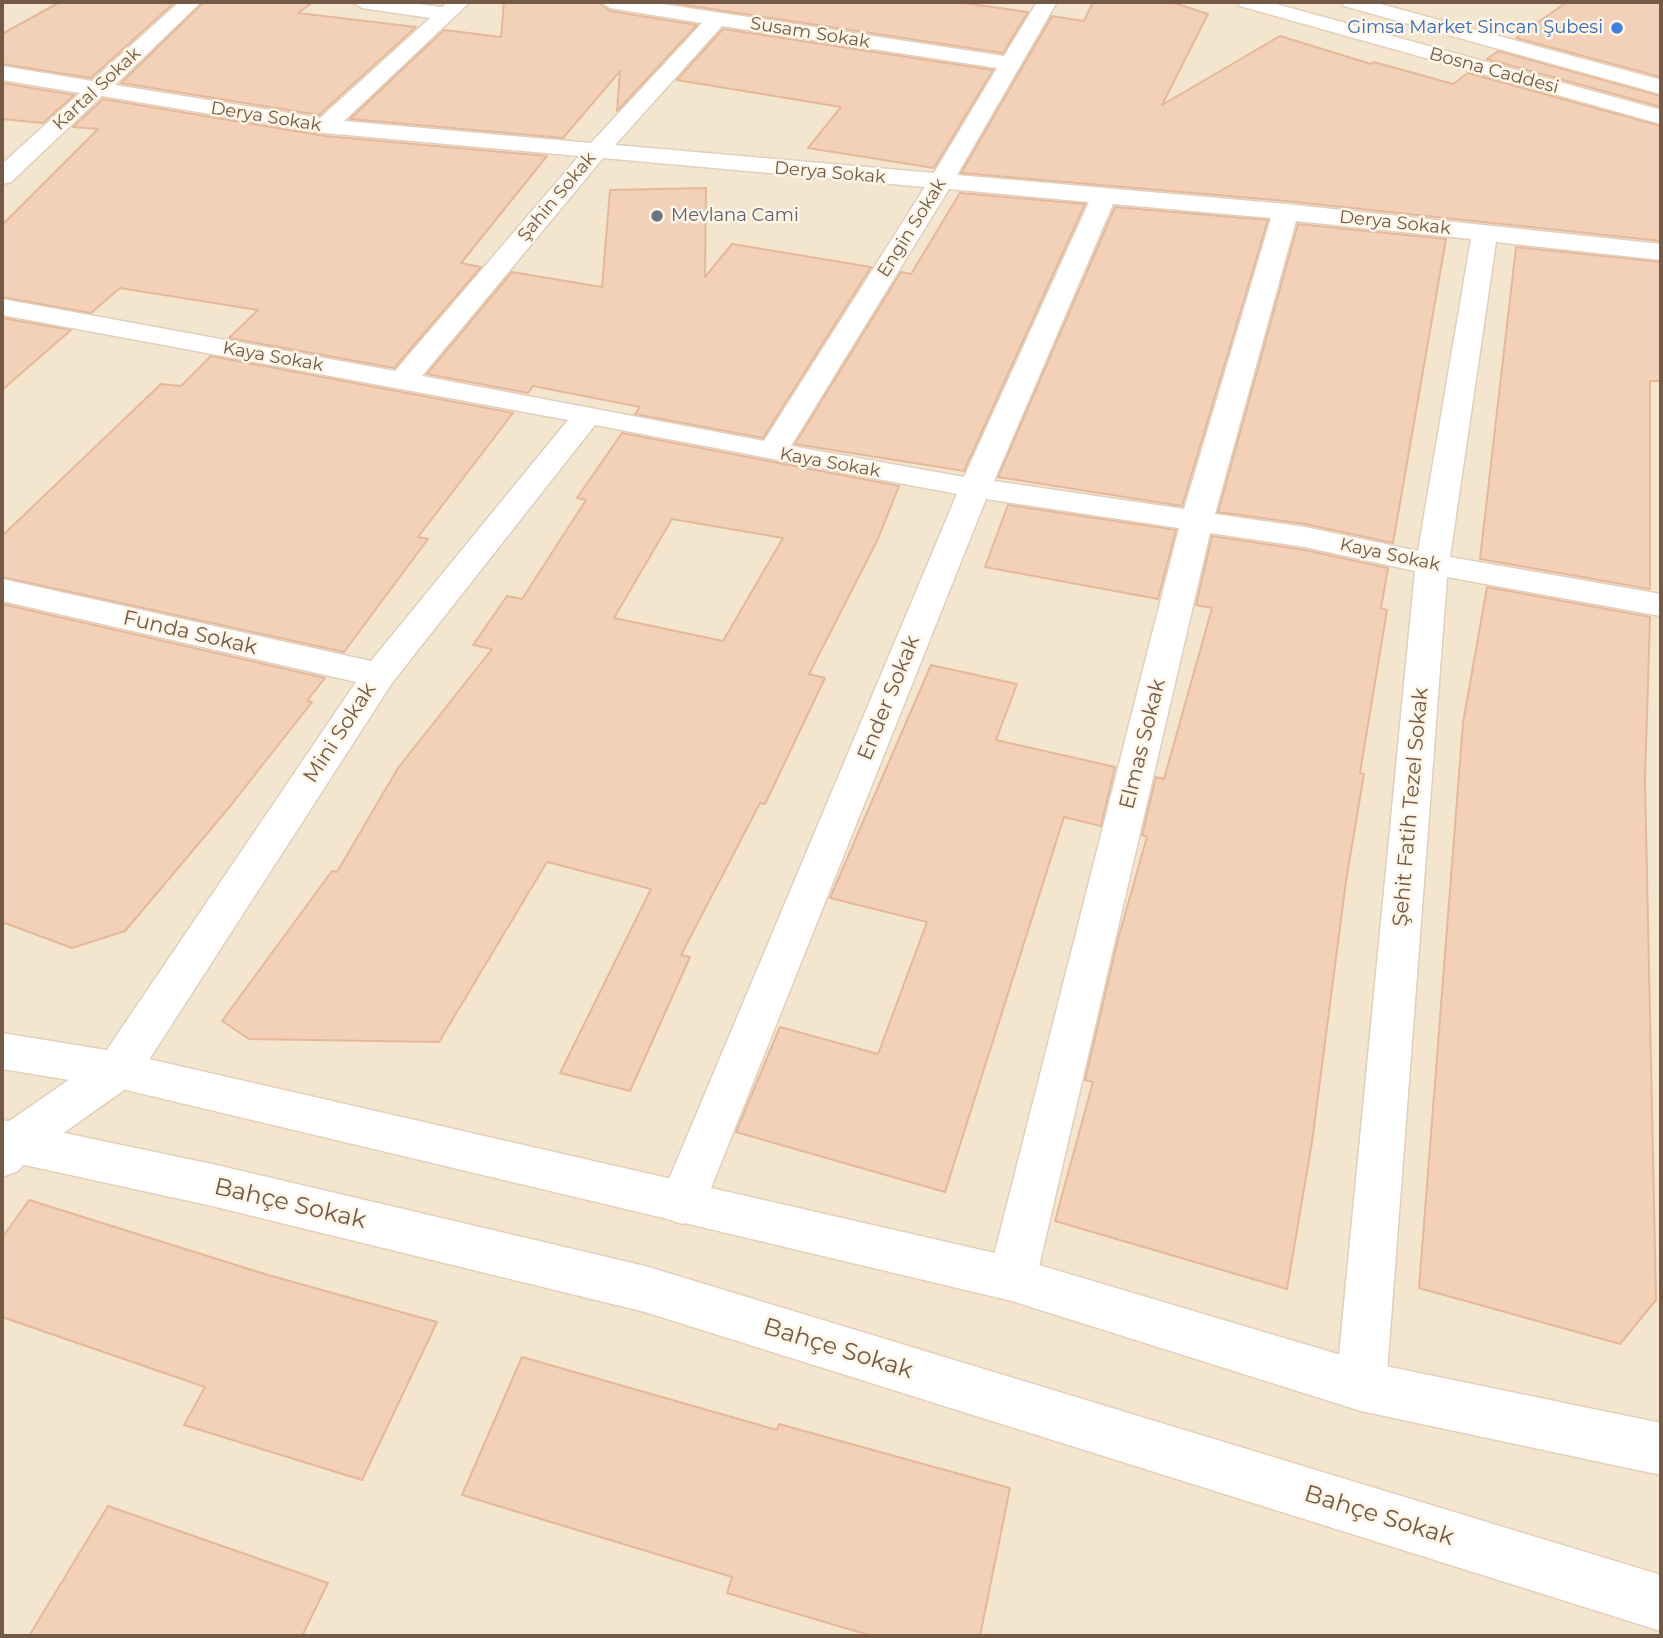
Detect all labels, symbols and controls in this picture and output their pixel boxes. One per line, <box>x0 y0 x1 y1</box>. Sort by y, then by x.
street label: Susam Sokak <box>749 13 871 53</box>
place label: Gimsa Market Sincan Şubesi <box>1347 17 1603 39</box>
marker: Gimsa Market Sincan Şubesi <box>1609 20 1625 36</box>
street label: Kartal Sokak <box>49 43 145 135</box>
street label: Bosna Caddesi <box>1427 43 1561 99</box>
street label: Derya Sokak <box>209 98 323 136</box>
street label: Şahin Sokak <box>513 148 601 246</box>
street label: Derya Sokak <box>773 157 887 189</box>
street label: Engin Sokak <box>873 175 951 281</box>
place label: Mevlana Cami <box>671 205 799 227</box>
street label: Derya Sokak <box>1338 206 1452 240</box>
marker: Mevlana Cami <box>649 208 665 224</box>
street label: Kaya Sokak <box>221 338 325 376</box>
street label: Kaya Sokak <box>778 444 882 482</box>
street label: Kaya Sokak <box>1338 534 1442 576</box>
street label: Funda Sokak <box>121 605 259 661</box>
street label: Ender Sokak <box>853 632 925 764</box>
street label: Elmas Sokak <box>1115 676 1171 812</box>
street label: Mini Sokak <box>298 678 382 788</box>
street label: Şehit Fatih Tezel Sokak <box>1388 687 1434 927</box>
street label: Bahçe Sokak <box>211 1173 369 1235</box>
street label: Bahçe Sokak <box>760 1313 916 1385</box>
street label: Bahçe Sokak <box>1301 1480 1457 1552</box>

